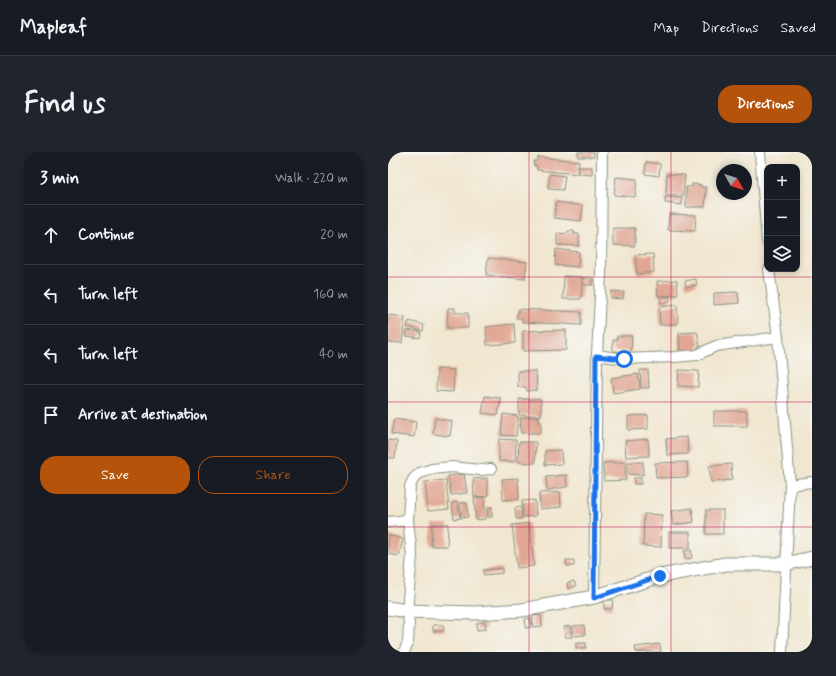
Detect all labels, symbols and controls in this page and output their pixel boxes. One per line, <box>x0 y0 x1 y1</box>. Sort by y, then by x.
text: Mapleaf <box>20 15 87 40</box>
text: Map <box>653 19 679 37</box>
text: Directions <box>701 19 759 37</box>
text: Saved <box>781 19 816 37</box>
button: Directions <box>718 85 812 123</box>
text: Find us <box>24 86 105 123</box>
north arrow <box>716 164 752 200</box>
map controls <box>764 164 800 272</box>
button: + <box>764 164 800 200</box>
text: 3 min <box>40 167 79 189</box>
text: Walk · 220 m <box>275 170 348 187</box>
button: − <box>764 200 800 236</box>
icon: ahead <box>40 224 62 246</box>
text: Continue <box>78 225 134 245</box>
text: 20 m <box>320 226 348 243</box>
button: layers <box>764 236 800 272</box>
icon: left <box>40 284 62 306</box>
text: Turn left <box>78 285 138 305</box>
text: 160 m <box>313 286 348 303</box>
icon: left <box>40 344 62 366</box>
text: Turn left <box>78 345 138 365</box>
text: 40 m <box>319 346 348 363</box>
route start <box>615 350 633 368</box>
icon: arrive <box>40 404 62 426</box>
text: Arrive at destination <box>78 405 207 425</box>
button: Save <box>40 456 190 494</box>
button: Share <box>198 456 348 494</box>
route end <box>651 567 669 585</box>

